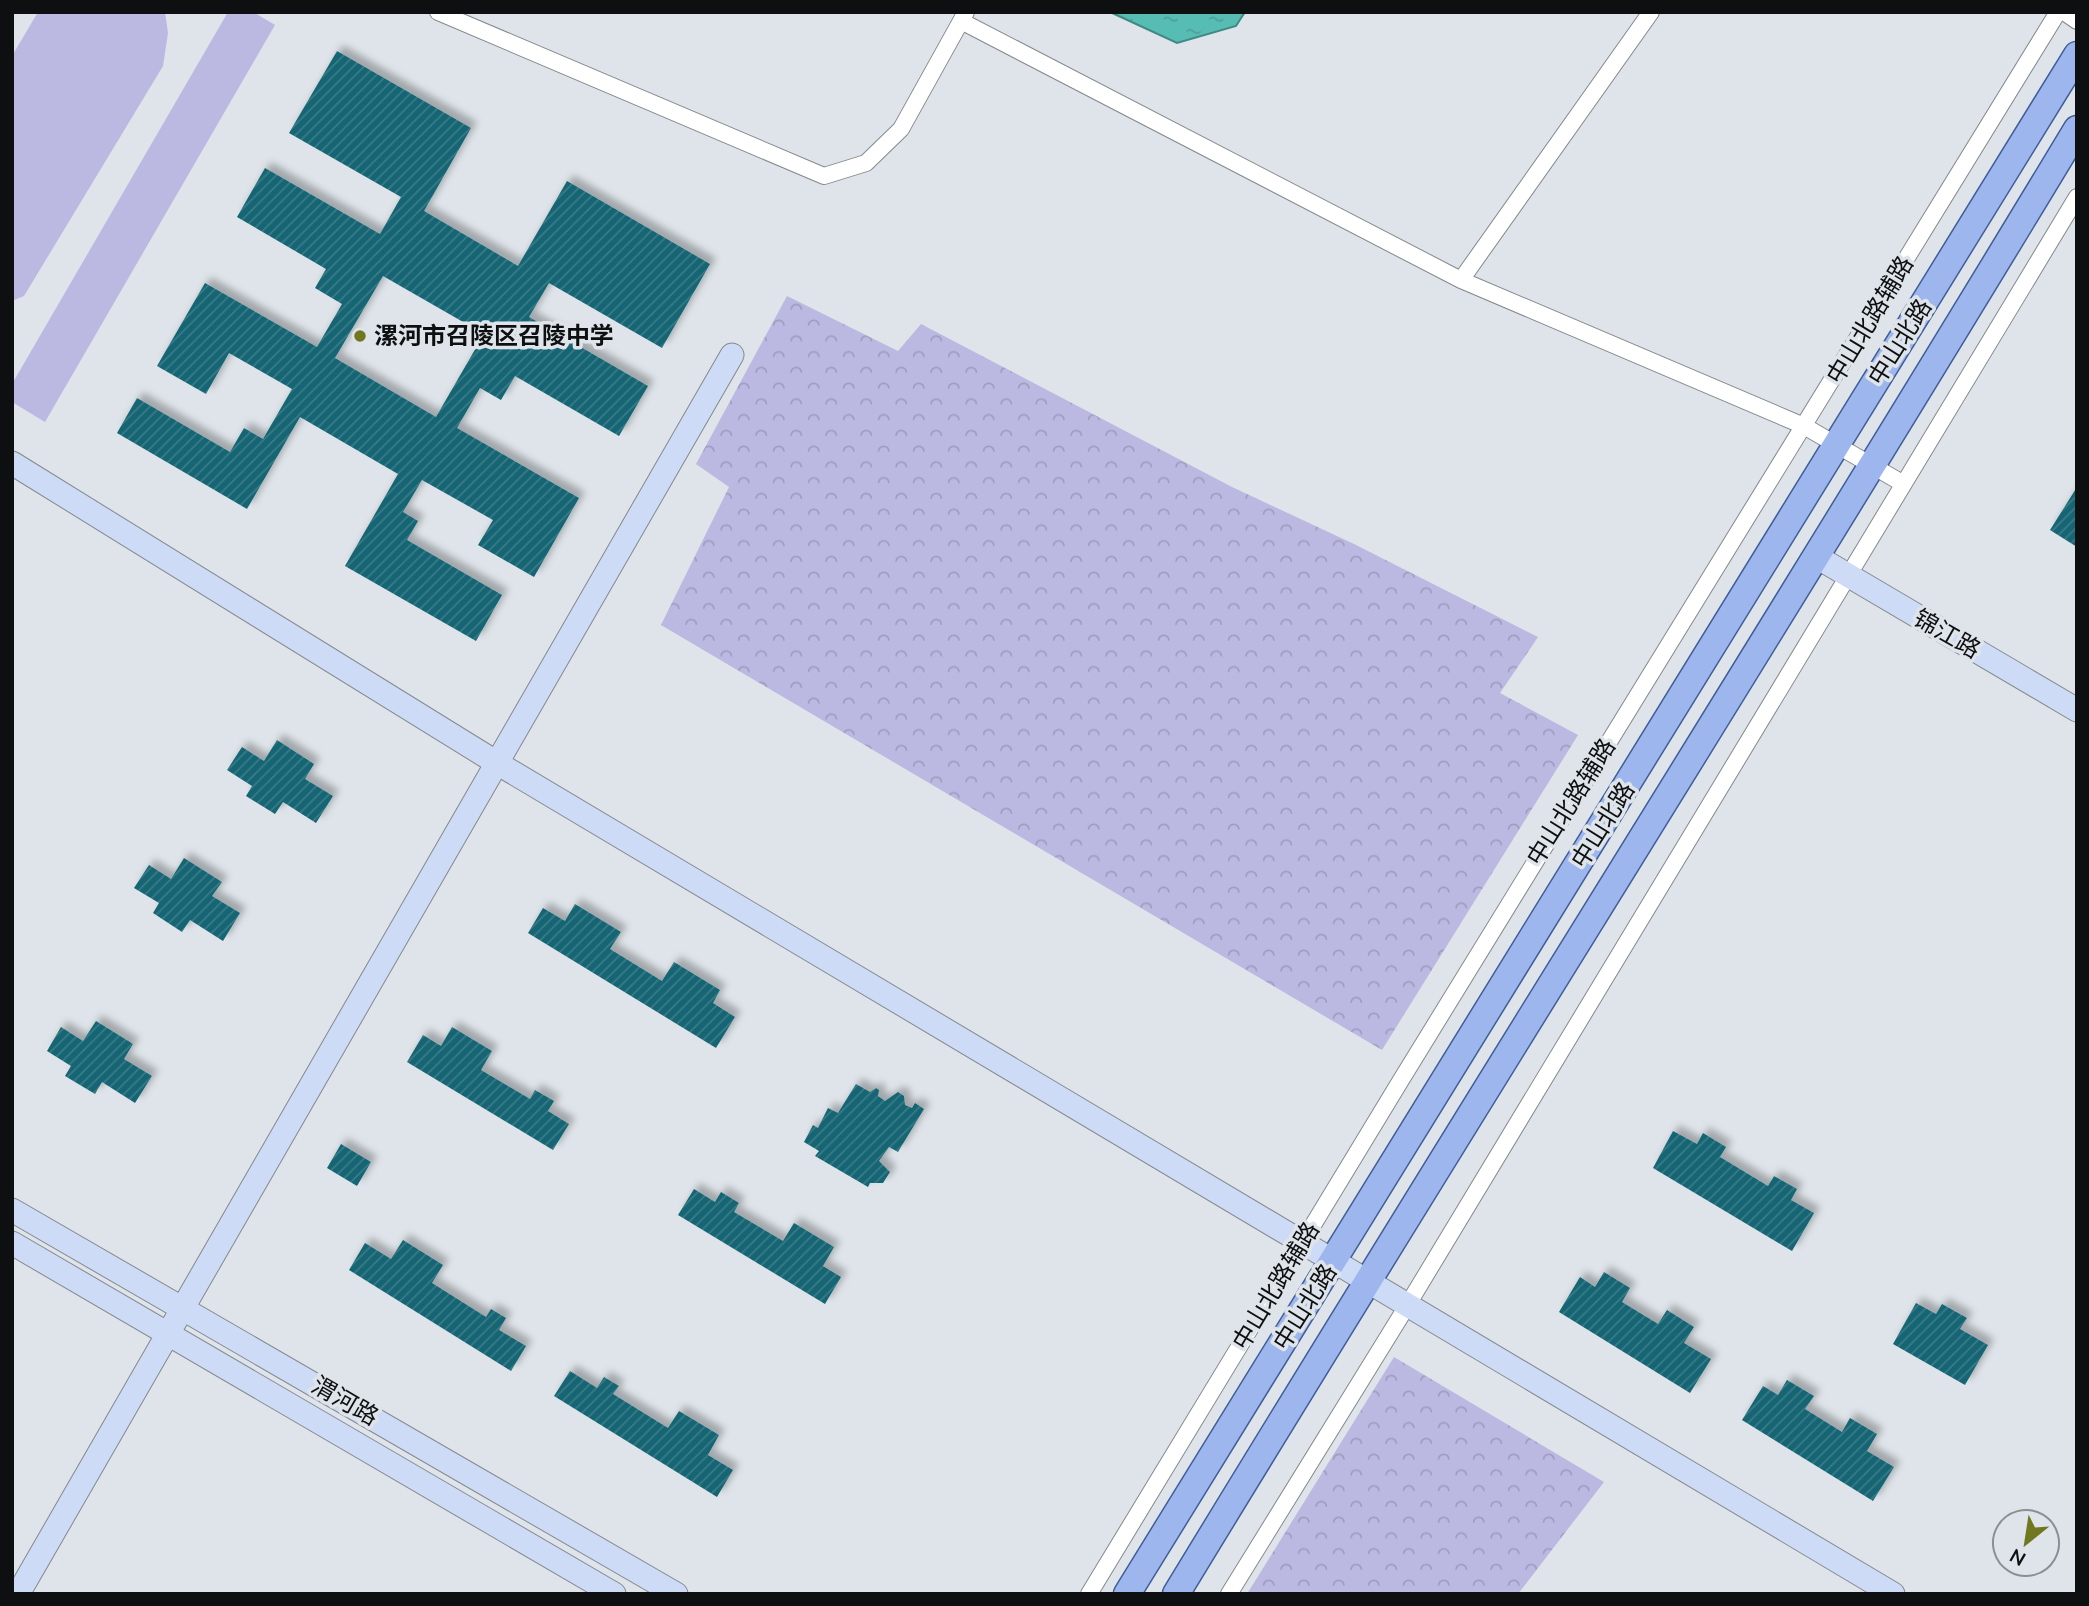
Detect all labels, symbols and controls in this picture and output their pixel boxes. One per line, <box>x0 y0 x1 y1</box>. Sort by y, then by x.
street label: 中山北路辅路 <box>1821 251 1919 389</box>
street label: 中山北路 <box>1862 294 1938 390</box>
place label: 漯河市召陵区召陵中学 <box>374 320 614 350</box>
marker: 漯河市召陵区召陵中学 <box>352 328 368 344</box>
street label: 锦江路 <box>1909 602 1986 664</box>
street label: 中山北路辅路 <box>1521 733 1621 871</box>
street label: 中山北路 <box>1565 777 1641 873</box>
street label: 中山北路辅路 <box>1227 1217 1325 1355</box>
street label: 中山北路 <box>1267 1259 1343 1355</box>
street label: 渭河路 <box>307 1369 384 1431</box>
north arrow <box>1991 1508 2061 1578</box>
text: N <box>2005 1544 2030 1572</box>

